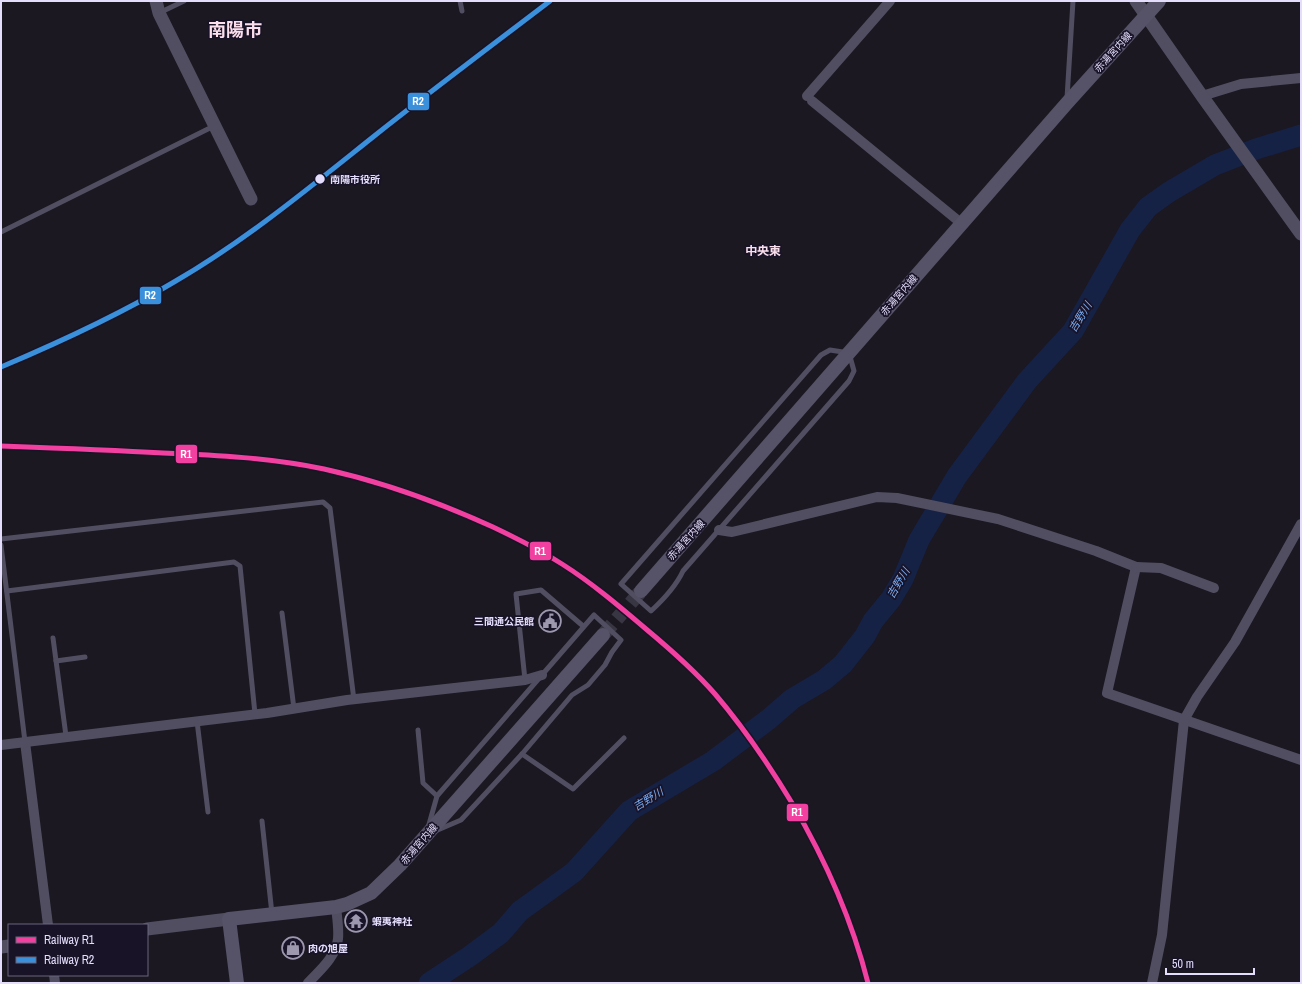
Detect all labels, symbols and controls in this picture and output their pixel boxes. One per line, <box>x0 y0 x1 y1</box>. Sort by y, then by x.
district label: 南陽市 <box>208 17 262 42</box>
street label: 赤湯宮内線 <box>1091 29 1135 75</box>
line badge: R2 <box>407 92 430 111</box>
text: R2 <box>412 94 424 108</box>
marker: 南陽市役所 <box>313 172 327 186</box>
place label: 南陽市役所 <box>330 173 380 186</box>
district label: 中央東 <box>745 243 781 259</box>
street label: 赤湯宮内線 <box>878 272 920 318</box>
line badge: R2 <box>139 286 162 305</box>
text: R2 <box>144 288 156 302</box>
water label: 吉野川 <box>1065 298 1095 335</box>
line badge: R1 <box>175 444 198 464</box>
text: R1 <box>180 447 192 461</box>
street label: 赤湯宮内線 <box>664 517 708 563</box>
line badge: R1 <box>529 541 552 561</box>
text: R1 <box>534 544 546 558</box>
water label: 吉野川 <box>884 564 913 601</box>
public building icon: 三間通公民館 <box>537 608 563 634</box>
place label: 三間通公民館 <box>474 615 534 628</box>
water label: 吉野川 <box>630 784 667 813</box>
line badge: R1 <box>786 803 809 822</box>
text: R1 <box>791 805 803 819</box>
street label: 赤湯宮内線 <box>398 821 440 867</box>
temple icon: 蝦夷神社 <box>343 908 369 934</box>
place label: 蝦夷神社 <box>372 915 413 928</box>
legend <box>8 924 148 976</box>
text: Railway R1 <box>44 932 95 948</box>
shop icon: 肉の旭屋 <box>280 935 306 961</box>
place label: 肉の旭屋 <box>308 942 348 955</box>
scale bar <box>1166 950 1254 976</box>
text: Railway R2 <box>44 952 94 968</box>
text: 50 m <box>1172 956 1194 972</box>

